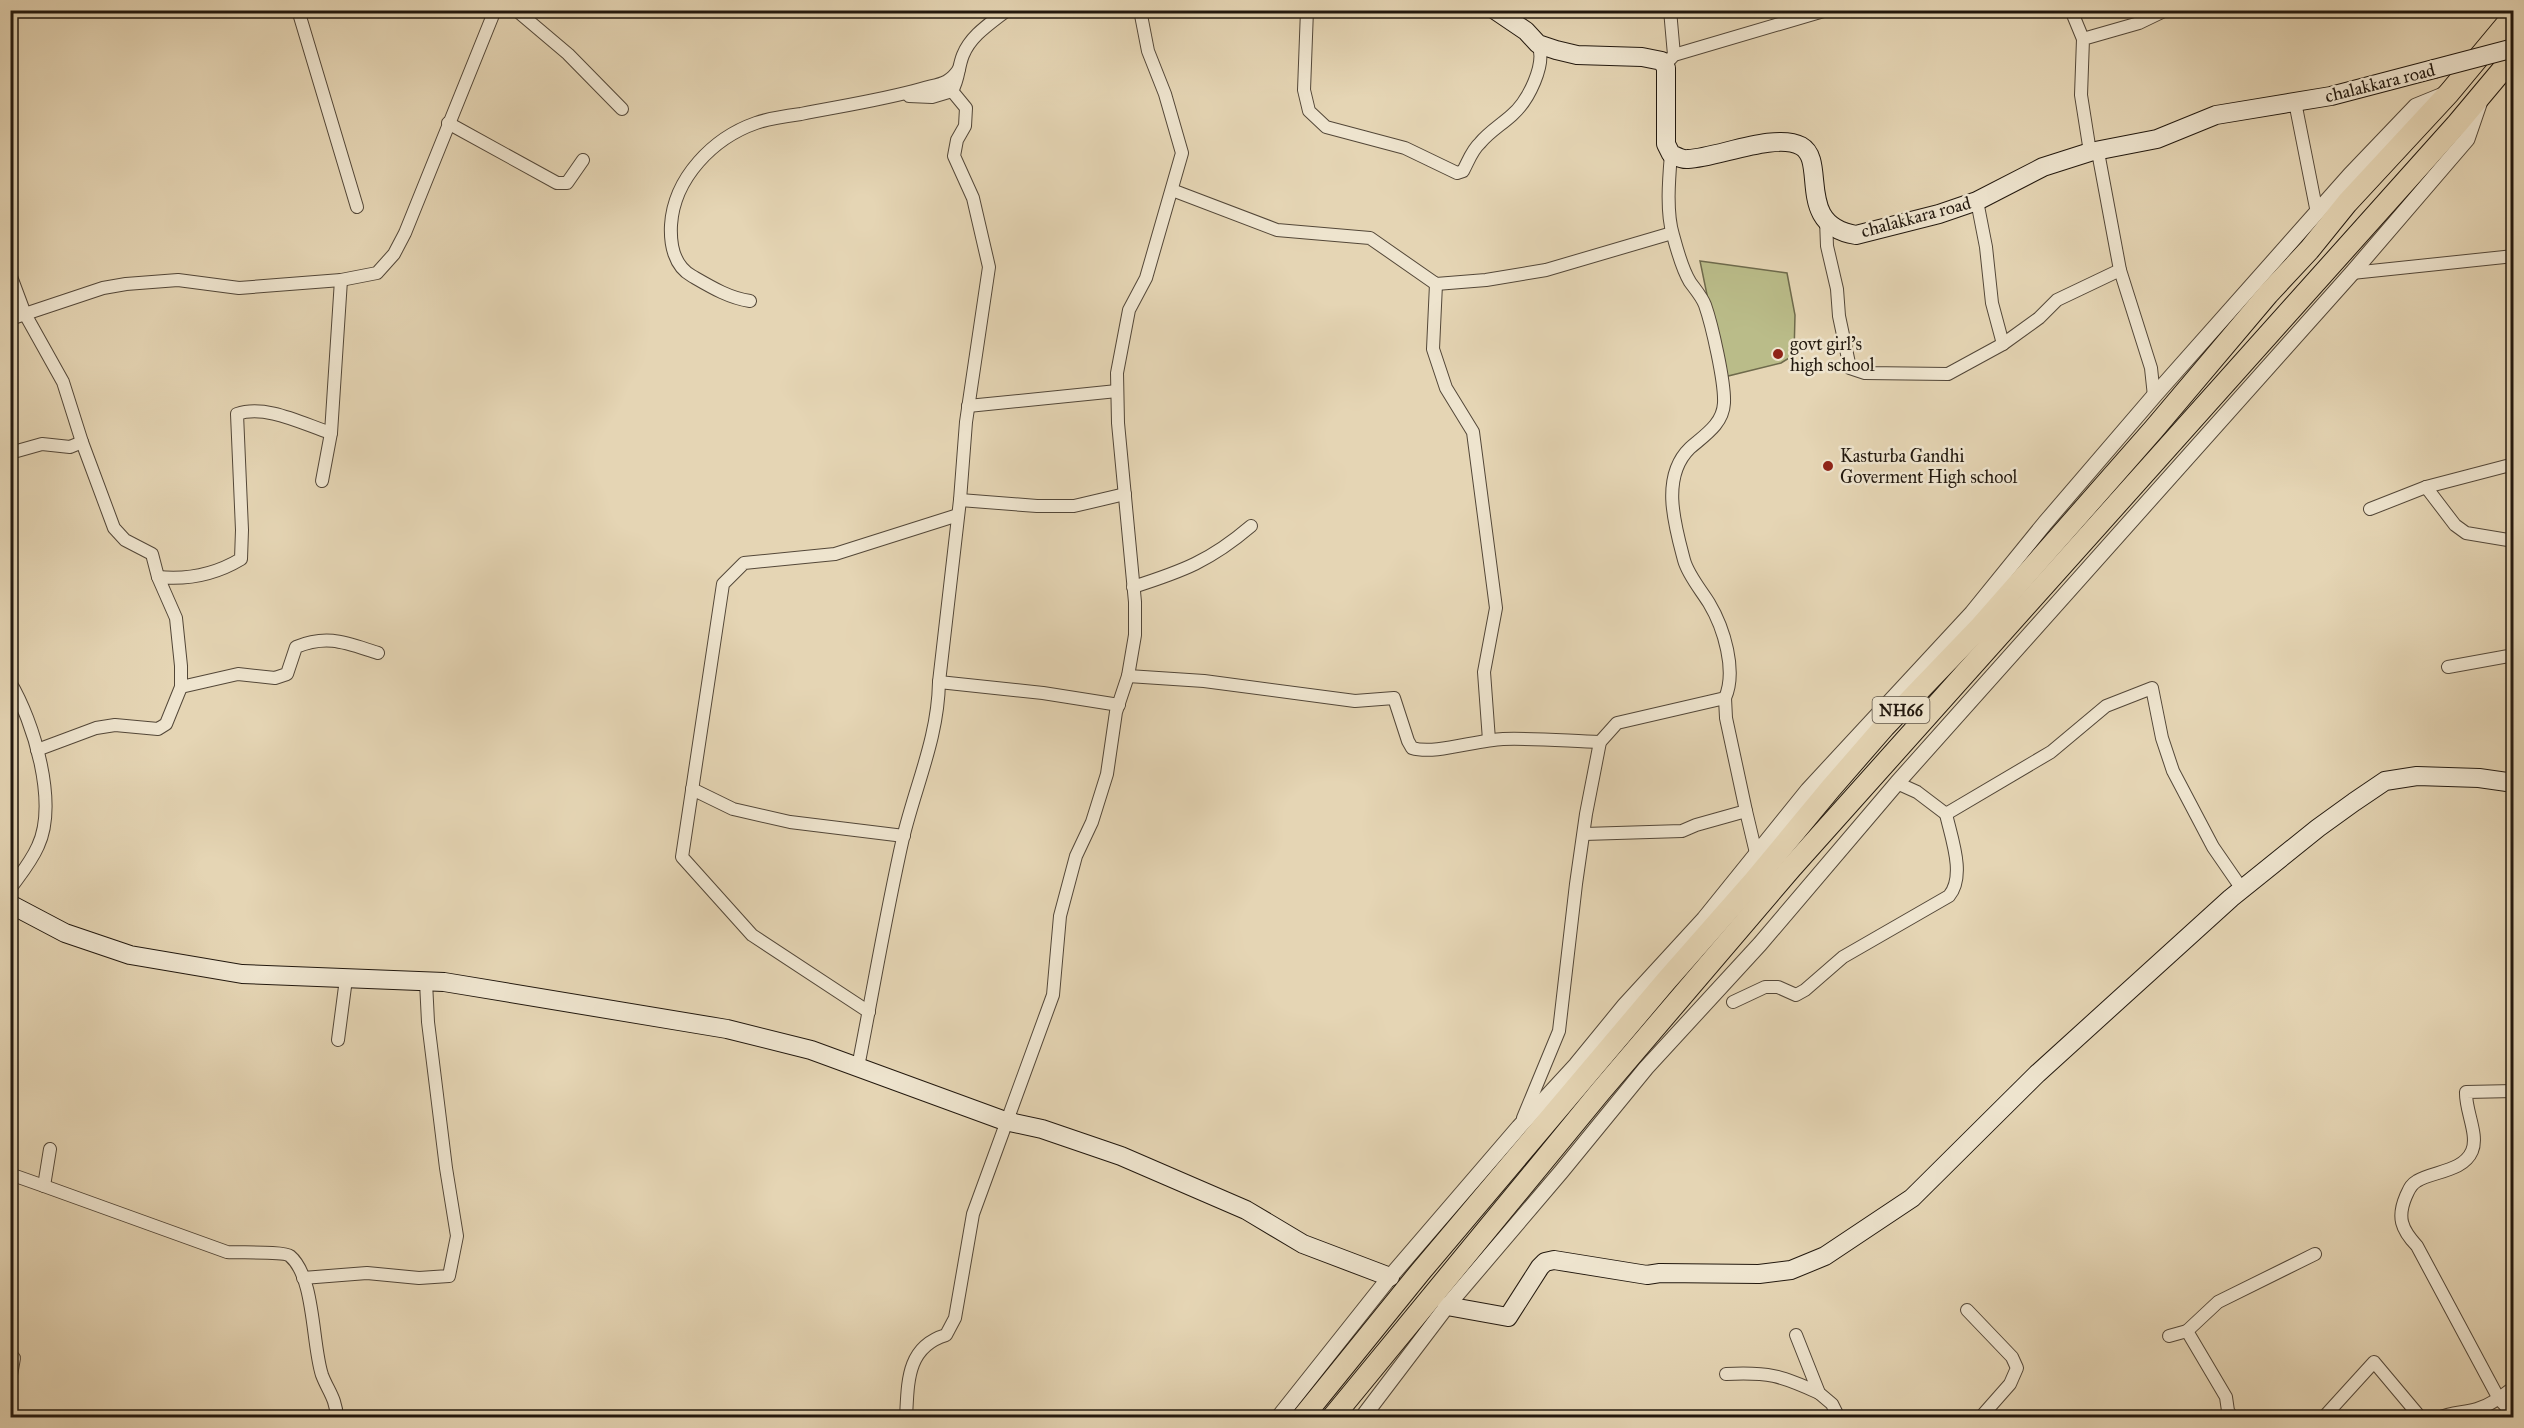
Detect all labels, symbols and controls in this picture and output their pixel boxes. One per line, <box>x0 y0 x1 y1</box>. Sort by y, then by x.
street label: chalakkara road <box>2323 59 2437 107</box>
street label: chalakkara road <box>1859 192 1973 242</box>
place label: govt girl's high school <box>1790 333 1875 377</box>
marker: govt girl's high school <box>1771 347 1785 361</box>
place label: Kasturba Gandhi Goverment High school <box>1840 445 2018 489</box>
marker: Kasturba Gandhi Goverment High school <box>1821 459 1835 473</box>
road number: NH66 <box>1872 697 1930 723</box>

